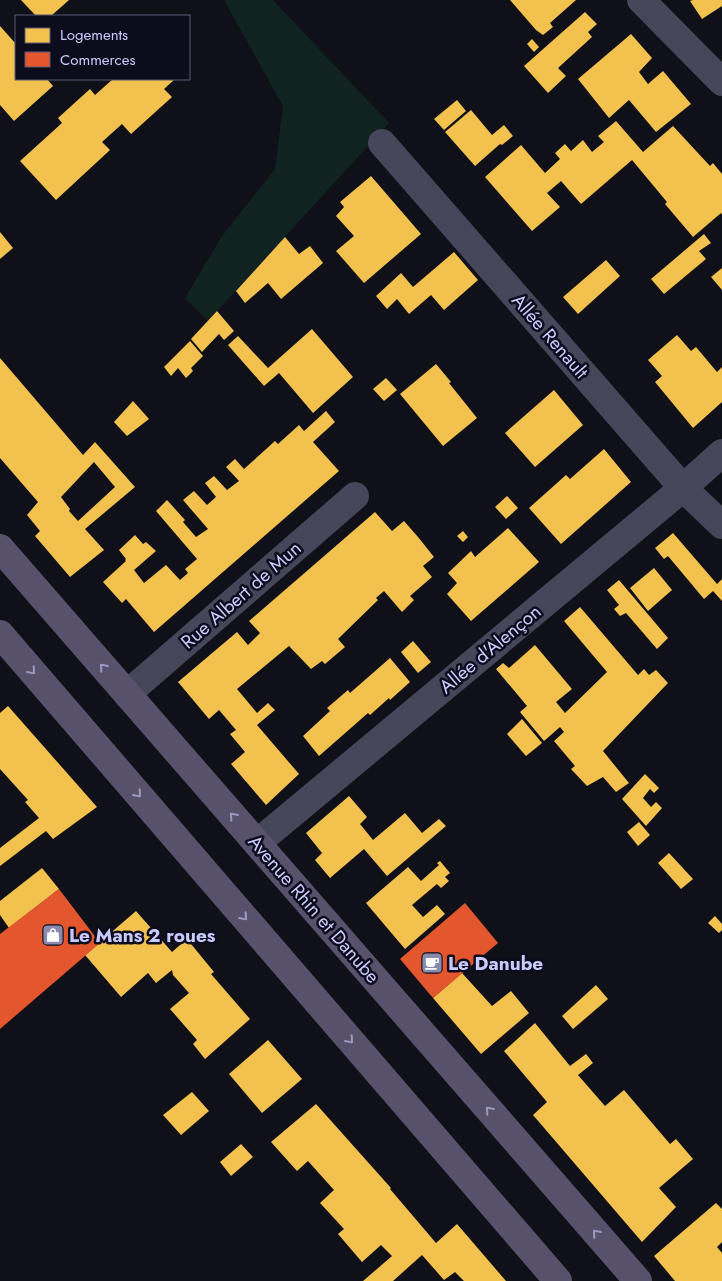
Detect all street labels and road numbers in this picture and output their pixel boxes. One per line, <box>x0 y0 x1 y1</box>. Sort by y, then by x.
street label: Allée Renault <box>505 288 595 385</box>
street label: Rue Albert de Mun <box>175 535 307 655</box>
street label: Allée d'Alençon <box>433 598 547 700</box>
street label: Avenue Rhin et Danube <box>242 829 386 989</box>

